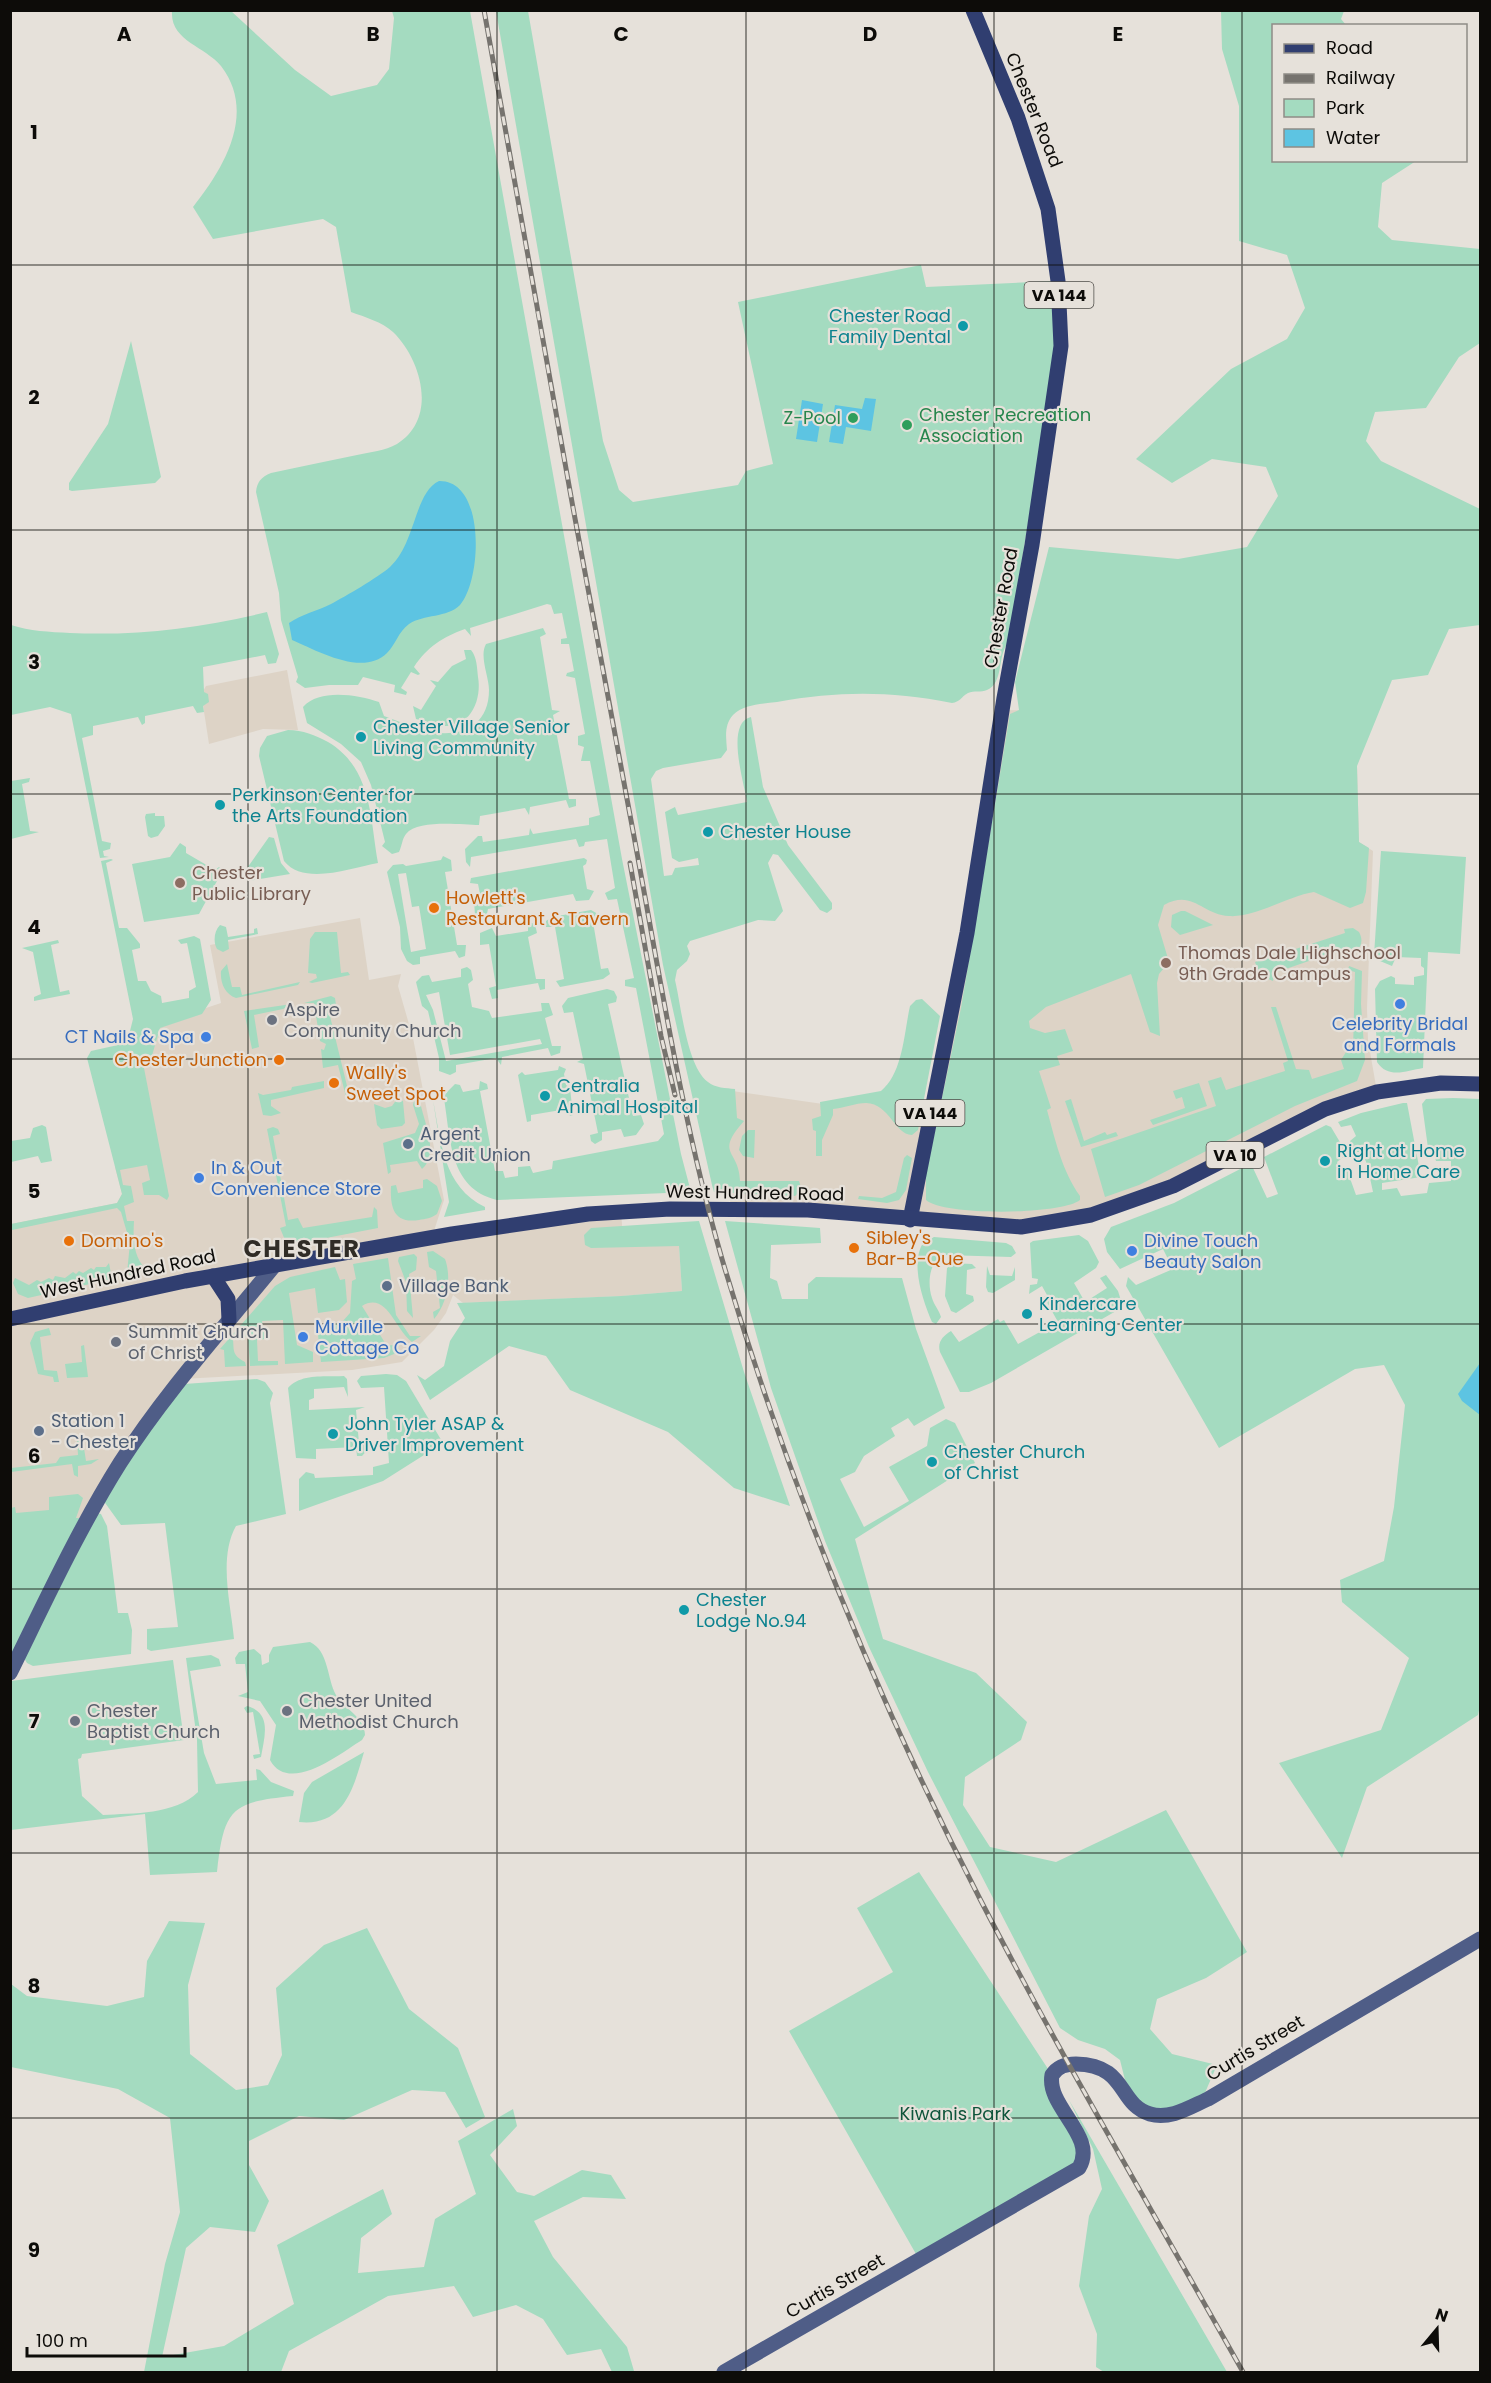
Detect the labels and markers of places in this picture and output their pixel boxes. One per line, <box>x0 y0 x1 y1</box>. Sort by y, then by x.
place label: Chester Road Family Dental <box>829 303 951 349</box>
marker: Chester Road Family Dental <box>956 319 970 333</box>
place label: Chester Recreation Association <box>919 402 1091 448</box>
place label: Z-Pool <box>783 405 841 430</box>
marker: Z-Pool <box>846 411 860 425</box>
marker: Chester Recreation Association <box>900 418 914 432</box>
place label: Chester Village Senior Living Community <box>373 714 570 760</box>
marker: Chester Village Senior Living Community <box>354 730 368 744</box>
place label: Perkinson Center for the Arts Foundation <box>232 782 413 828</box>
marker: Perkinson Center for the Arts Foundation <box>213 798 227 812</box>
place label: Chester House <box>720 819 851 844</box>
marker: Chester House <box>701 825 715 839</box>
place label: Chester Public Library <box>192 860 311 906</box>
marker: Chester Public Library <box>173 876 187 890</box>
place label: Howlett's Restaurant & Tavern <box>446 885 629 931</box>
marker: Howlett's Restaurant & Tavern <box>427 901 441 915</box>
place label: Thomas Dale Highschool 9th Grade Campus <box>1178 940 1401 986</box>
marker: Thomas Dale Highschool 9th Grade Campus <box>1159 956 1173 970</box>
place label: Aspire Community Church <box>284 997 462 1043</box>
marker: Celebrity Bridal and Formals <box>1393 997 1407 1011</box>
place label: Celebrity Bridal and Formals <box>1332 1011 1468 1057</box>
marker: Aspire Community Church <box>265 1013 279 1027</box>
place label: CT Nails & Spa <box>65 1024 194 1049</box>
marker: CT Nails & Spa <box>199 1030 213 1044</box>
place label: Chester Junction <box>114 1047 267 1072</box>
marker: Chester Junction <box>272 1053 286 1067</box>
place label: Wally's Sweet Spot <box>346 1060 446 1106</box>
place label: Centralia Animal Hospital <box>557 1073 698 1119</box>
marker: Wally's Sweet Spot <box>327 1076 341 1090</box>
marker: Centralia Animal Hospital <box>538 1089 552 1103</box>
place label: Argent Credit Union <box>420 1121 531 1167</box>
marker: Argent Credit Union <box>401 1137 415 1151</box>
place label: Right at Home in Home Care <box>1337 1138 1465 1184</box>
marker: Right at Home in Home Care <box>1318 1154 1332 1168</box>
place label: In & Out Convenience Store <box>211 1155 381 1201</box>
marker: In & Out Convenience Store <box>192 1171 206 1185</box>
place label: Sibley's Bar-B-Que <box>866 1225 964 1271</box>
place label: Domino's <box>81 1228 164 1253</box>
place label: Divine Touch Beauty Salon <box>1144 1228 1262 1274</box>
marker: Domino's <box>62 1234 76 1248</box>
marker: Sibley's Bar-B-Que <box>847 1241 861 1255</box>
marker: Divine Touch Beauty Salon <box>1125 1244 1139 1258</box>
place label: Village Bank <box>399 1273 509 1298</box>
marker: Village Bank <box>380 1279 394 1293</box>
place label: Kindercare Learning Center <box>1039 1291 1183 1337</box>
marker: Kindercare Learning Center <box>1020 1307 1034 1321</box>
place label: Murville Cottage Co <box>315 1314 419 1360</box>
place label: Summit Church of Christ <box>128 1319 269 1365</box>
marker: Murville Cottage Co <box>296 1330 310 1344</box>
marker: Summit Church of Christ <box>109 1335 123 1349</box>
place label: Station 1 - Chester <box>51 1408 136 1454</box>
place label: John Tyler ASAP & Driver Improvement <box>345 1411 524 1457</box>
marker: Station 1 - Chester <box>32 1424 46 1438</box>
marker: John Tyler ASAP & Driver Improvement <box>326 1427 340 1441</box>
place label: Chester Church of Christ <box>944 1439 1085 1485</box>
marker: Chester Church of Christ <box>925 1455 939 1469</box>
place label: Chester Lodge No.94 <box>696 1587 806 1633</box>
marker: Chester Lodge No.94 <box>677 1603 691 1617</box>
place label: Chester United Methodist Church <box>299 1688 459 1734</box>
place label: Chester Baptist Church <box>87 1698 220 1744</box>
marker: Chester United Methodist Church <box>280 1704 294 1718</box>
marker: Chester Baptist Church <box>68 1714 82 1728</box>

